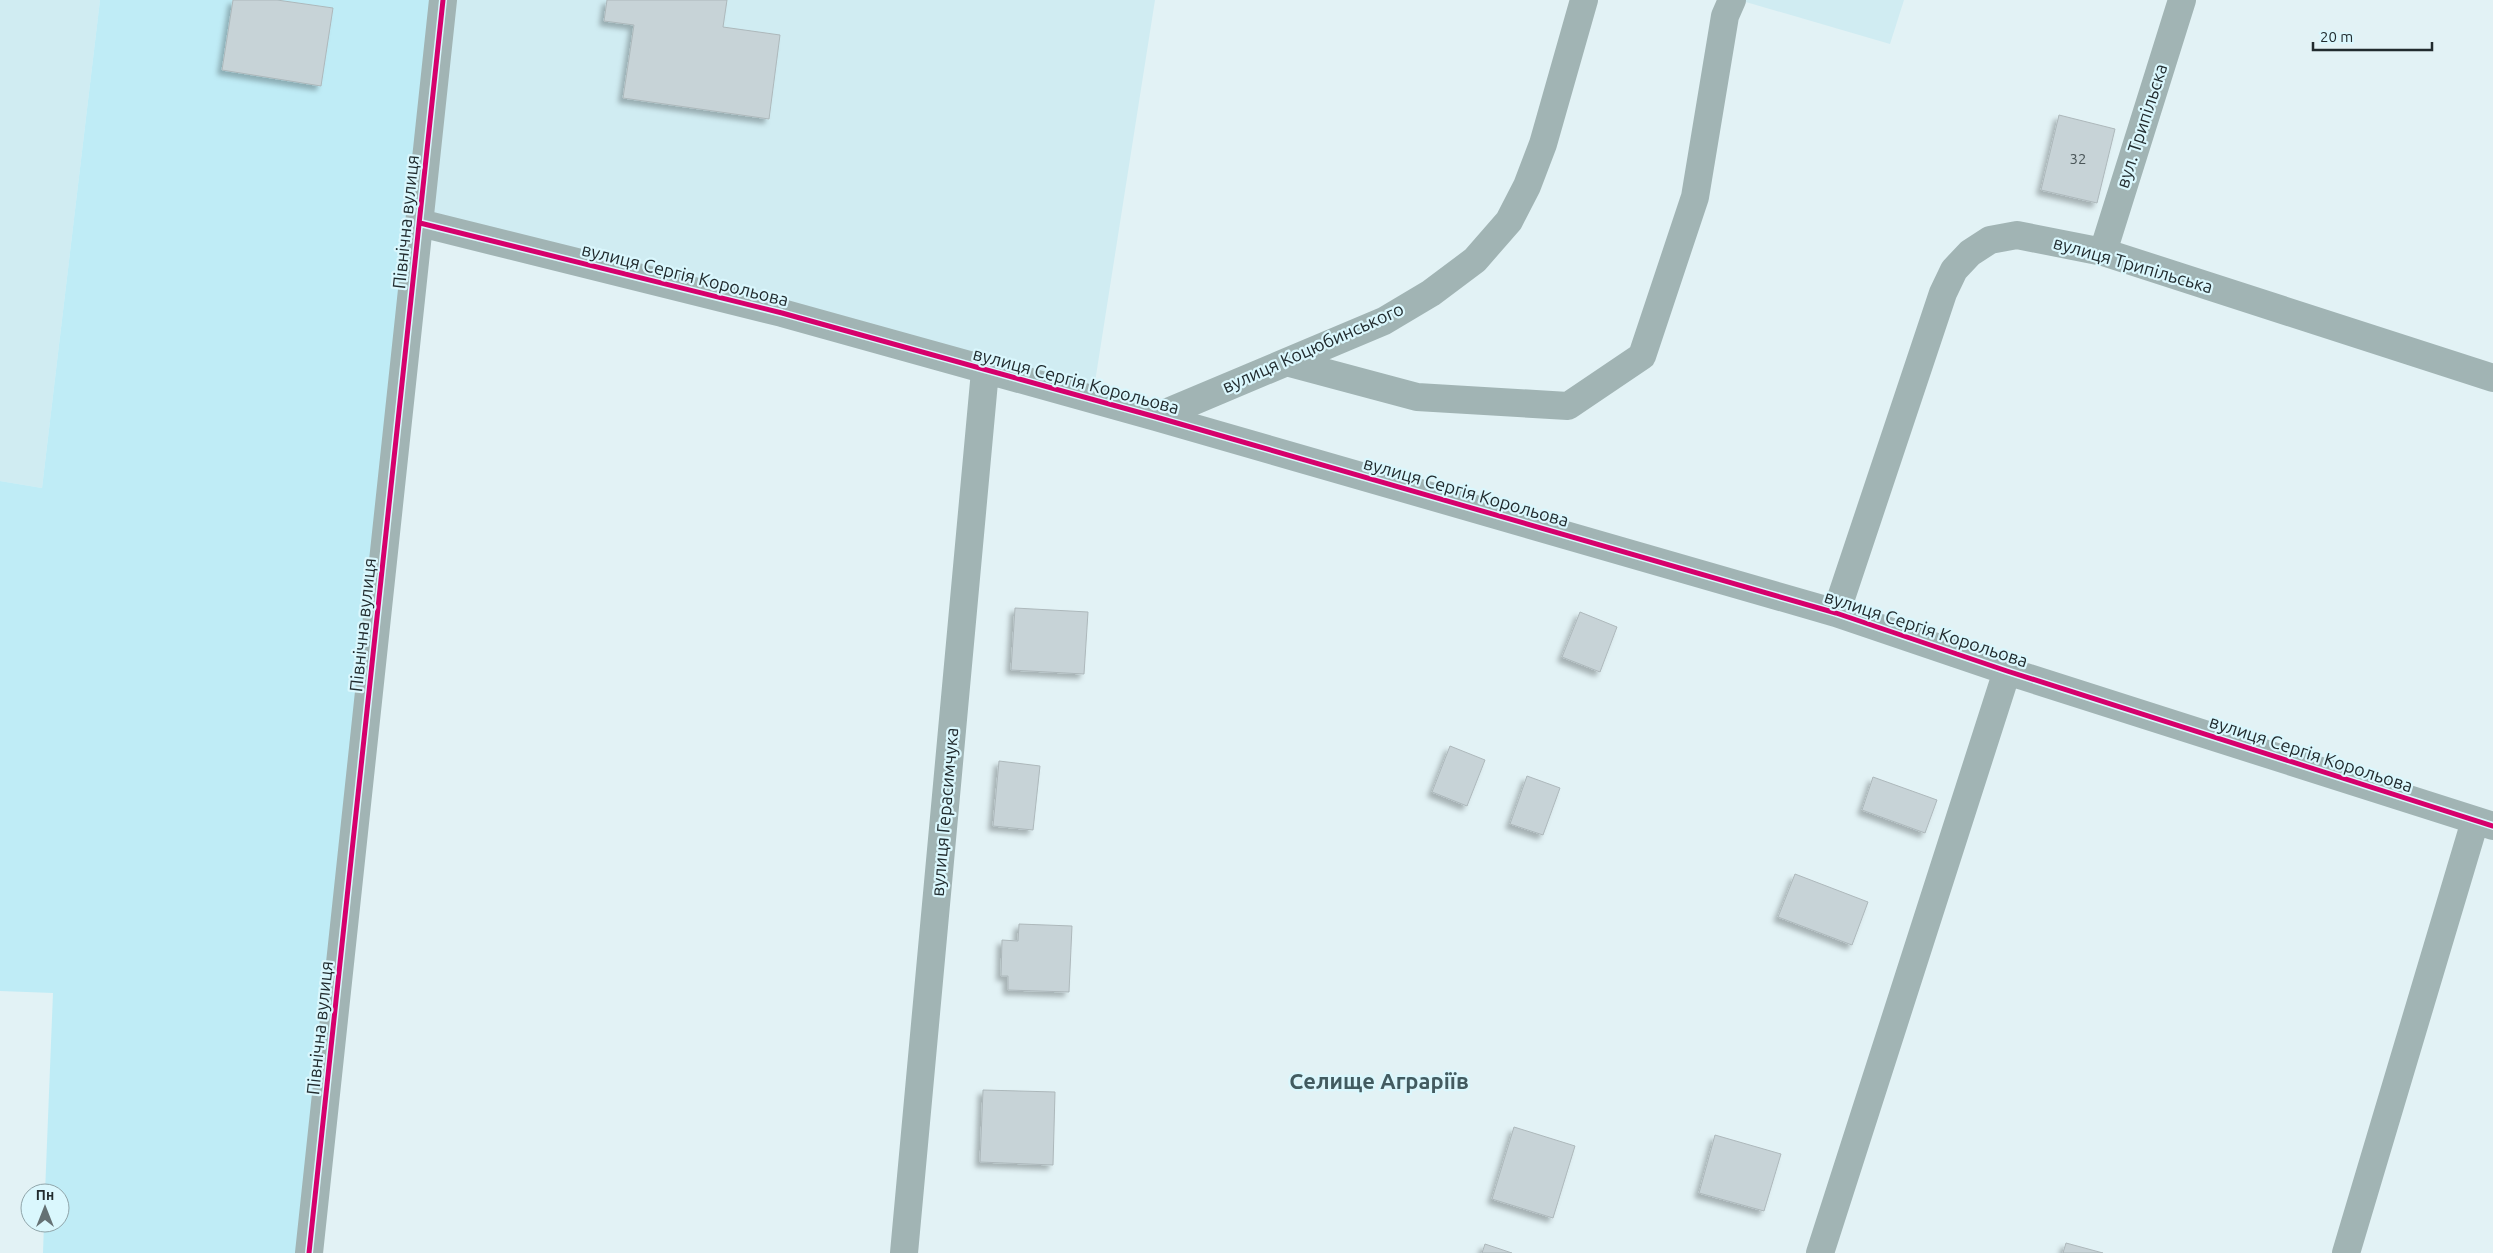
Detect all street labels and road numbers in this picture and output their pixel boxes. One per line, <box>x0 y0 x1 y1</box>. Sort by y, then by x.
street label: вул. Трипільска <box>2112 61 2171 190</box>
street label: Північна вулиця <box>388 154 422 290</box>
street label: вулиця Трипільська <box>2051 232 2215 296</box>
street label: вулиця Сергія Корольова <box>580 239 791 309</box>
street label: вулиця Коцюбинського <box>1219 298 1406 396</box>
street label: вулиця Сергія Корольова <box>971 343 1182 417</box>
street label: вулиця Сергія Корольова <box>1361 452 1571 530</box>
street label: Північна вулиця <box>345 557 379 693</box>
street label: вулиця Сергія Корольова <box>1822 586 2031 670</box>
street label: вулиця Сергія Корольова <box>2207 711 2416 795</box>
street label: вулиця Герасимчука <box>927 727 961 897</box>
street label: Північна вулиця <box>302 960 336 1096</box>

